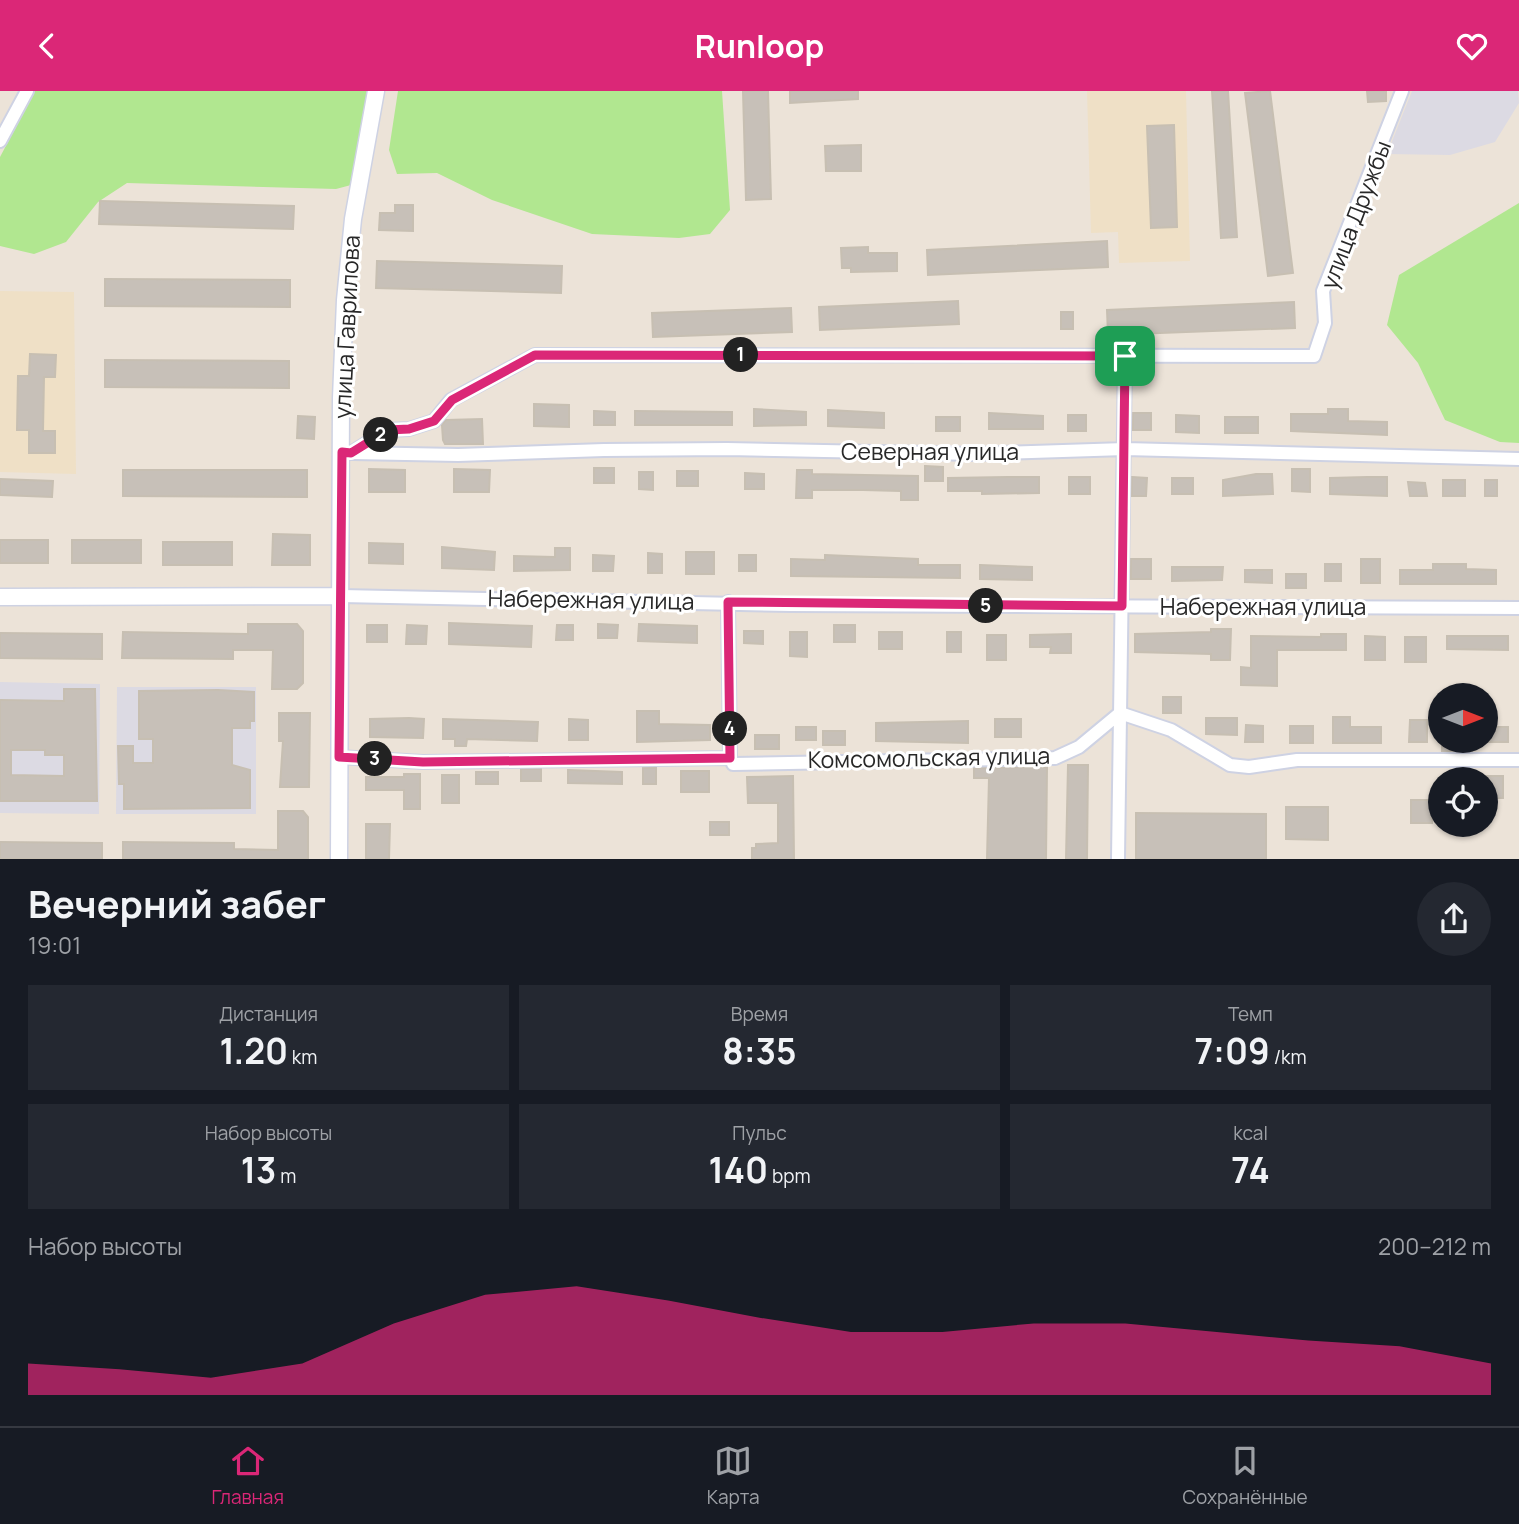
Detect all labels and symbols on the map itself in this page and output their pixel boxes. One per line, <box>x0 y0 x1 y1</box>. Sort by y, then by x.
street label: улица Дружбы <box>1312 136 1398 294</box>
street label: улица Гаврилова <box>325 234 367 420</box>
pin <box>1095 326 1155 386</box>
pin: 1 <box>724 337 758 373</box>
pin: 2 <box>364 417 398 453</box>
street label: Северная улица <box>841 435 1019 467</box>
street label: Набережная улица <box>487 581 695 617</box>
pin: 5 <box>968 589 1004 623</box>
street label: Набережная улица <box>1160 590 1366 622</box>
north arrow <box>1428 683 1498 753</box>
pin: 4 <box>712 711 748 747</box>
street label: Комсомольская улица <box>807 739 1050 775</box>
pin: 3 <box>358 741 392 777</box>

